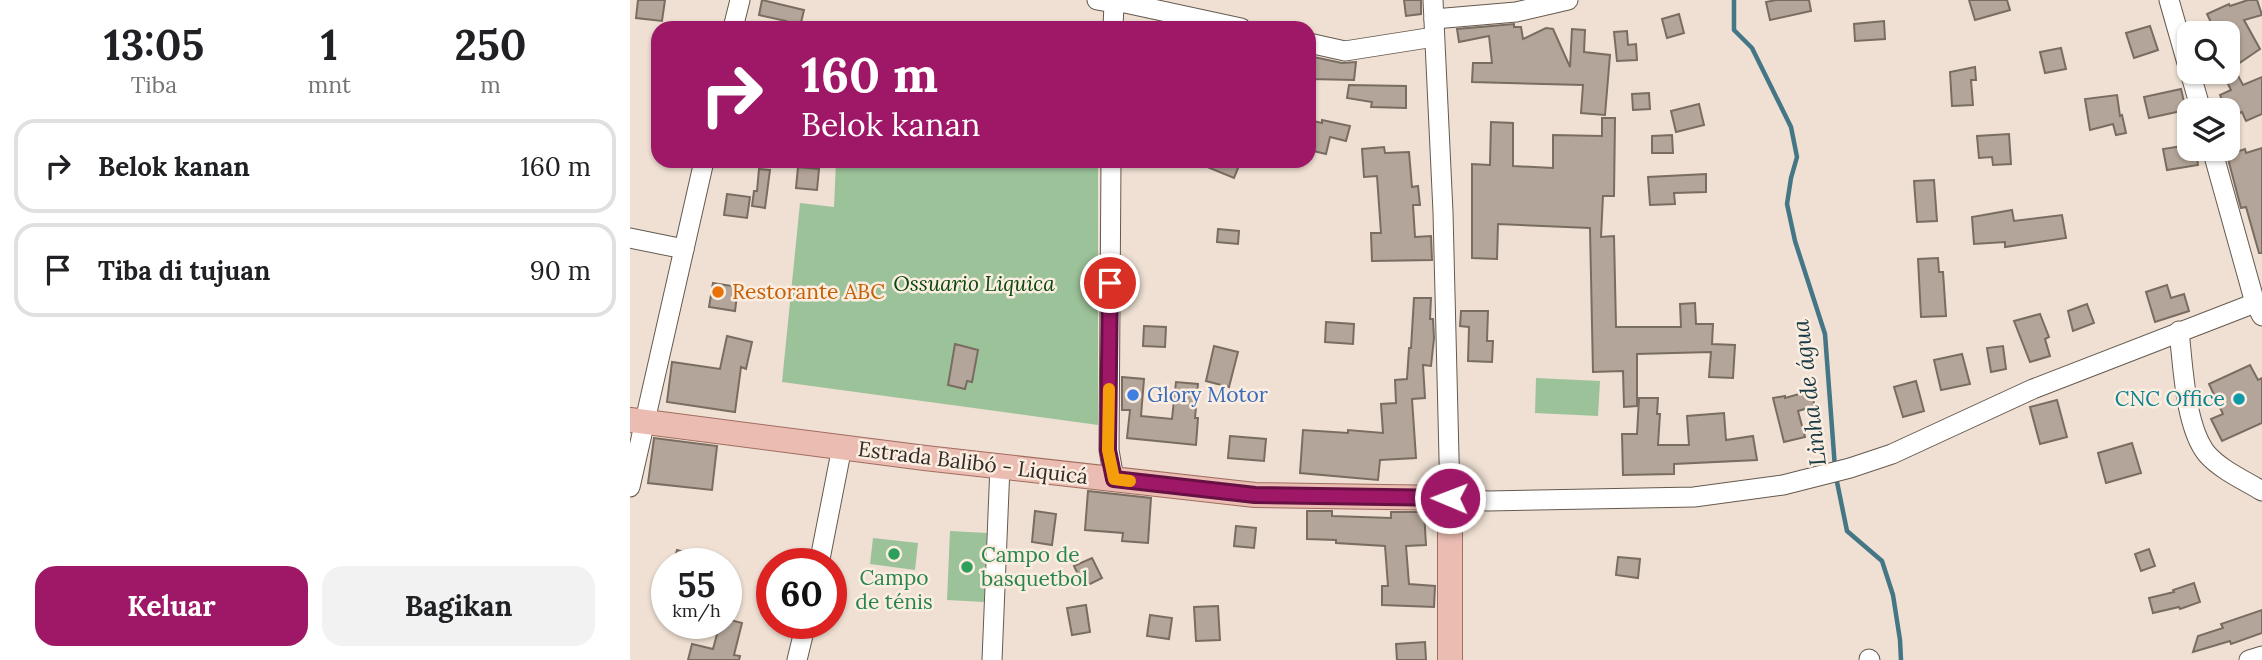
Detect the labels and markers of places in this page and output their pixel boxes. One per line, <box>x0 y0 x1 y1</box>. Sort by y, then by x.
pin <box>1080 253 1140 313</box>
place label: Restorante ABC <box>732 278 885 305</box>
marker: Restorante ABC <box>710 284 726 300</box>
place label: Glory Motor <box>1147 381 1268 408</box>
place label: CNC Office <box>2115 385 2225 412</box>
marker: Glory Motor <box>1125 387 1141 403</box>
marker: CNC Office <box>2231 391 2247 407</box>
place label: Campo de basquetbol <box>981 541 1088 592</box>
marker: Campo de ténis <box>886 546 902 562</box>
marker: Campo de basquetbol <box>959 559 975 575</box>
place label: Campo de ténis <box>855 564 933 615</box>

